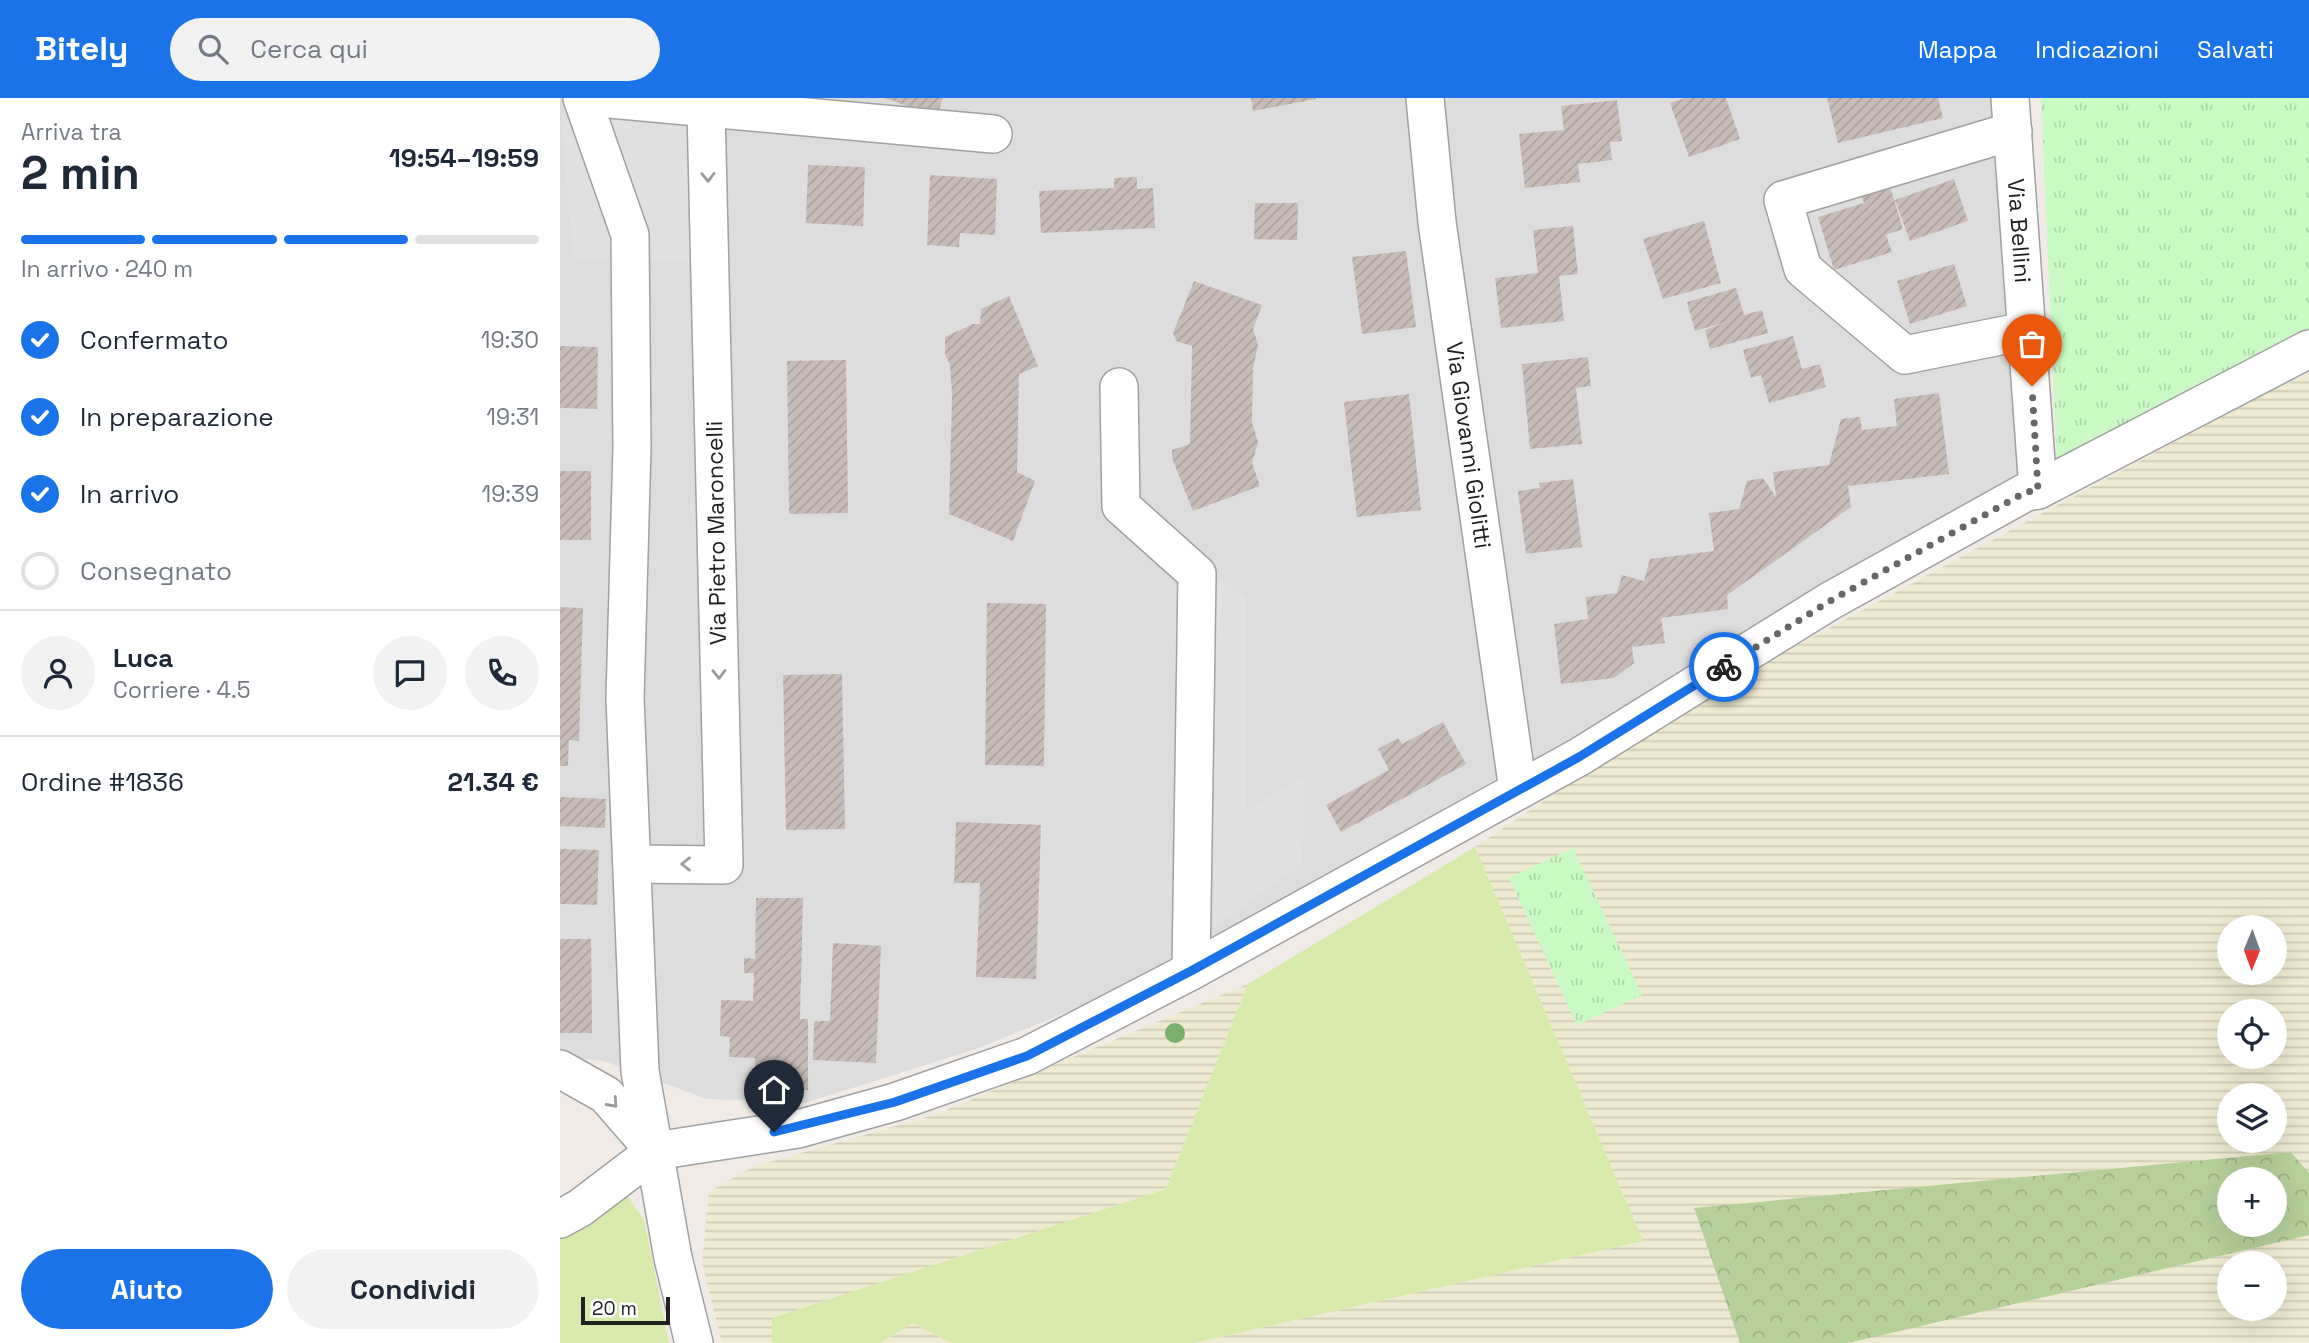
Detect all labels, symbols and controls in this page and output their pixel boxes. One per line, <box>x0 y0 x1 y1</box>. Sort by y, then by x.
search box <box>170 18 660 81</box>
text: Bitely <box>35 28 128 70</box>
icon: search <box>194 30 232 68</box>
text: Cerca qui <box>250 32 368 66</box>
text: Mappa <box>1918 34 1997 65</box>
text: Indicazioni <box>2035 34 2159 65</box>
text: Salvati <box>2197 34 2274 65</box>
text: Arriva tra <box>21 117 122 147</box>
text: 19:54–19:59 <box>389 141 539 175</box>
text: 2 min <box>21 144 140 202</box>
one-way arrow <box>700 173 716 183</box>
street label: Via Bellini <box>2001 177 2038 284</box>
text: In arrivo · 240 m <box>21 254 193 284</box>
pin <box>2002 314 2062 386</box>
icon: check <box>21 321 59 359</box>
text: Confermato <box>80 323 228 357</box>
text: 19:30 <box>481 325 539 355</box>
icon: bag <box>2013 325 2051 363</box>
street label: Via Giovanni Giolitti <box>1439 340 1498 551</box>
icon: check <box>21 398 59 436</box>
text: In preparazione <box>80 400 274 434</box>
text: 19:31 <box>486 402 539 432</box>
street label: Via Pietro Maroncelli <box>699 420 733 646</box>
icon: check <box>21 475 59 513</box>
text: In arrivo <box>80 477 179 511</box>
text: 19:39 <box>482 479 539 509</box>
text: Consegnato <box>80 554 232 588</box>
courier <box>1689 632 1759 702</box>
button: person <box>21 636 95 710</box>
button: chat <box>373 636 447 710</box>
button: phone <box>465 636 539 710</box>
text: Luca <box>113 641 173 675</box>
icon: bike <box>1705 648 1743 686</box>
one-way arrow <box>712 669 727 680</box>
text: Corriere · 4.5 <box>113 675 251 705</box>
text: Ordine #1836 <box>21 765 184 799</box>
text: 21.34 € <box>447 765 539 799</box>
one-way arrow <box>681 856 691 872</box>
north arrow <box>2217 915 2287 985</box>
map controls <box>2217 915 2287 1321</box>
button: locate <box>2217 999 2287 1069</box>
pin <box>744 1060 804 1132</box>
icon: home <box>755 1071 793 1109</box>
button: layers <box>2217 1083 2287 1153</box>
one-way arrow <box>605 1095 617 1108</box>
button: + <box>2217 1167 2287 1237</box>
button: Aiuto <box>21 1249 273 1329</box>
button: Condividi <box>287 1249 539 1329</box>
button: − <box>2217 1251 2287 1321</box>
scale bar <box>581 1294 670 1326</box>
text: 20 m <box>592 1296 637 1321</box>

